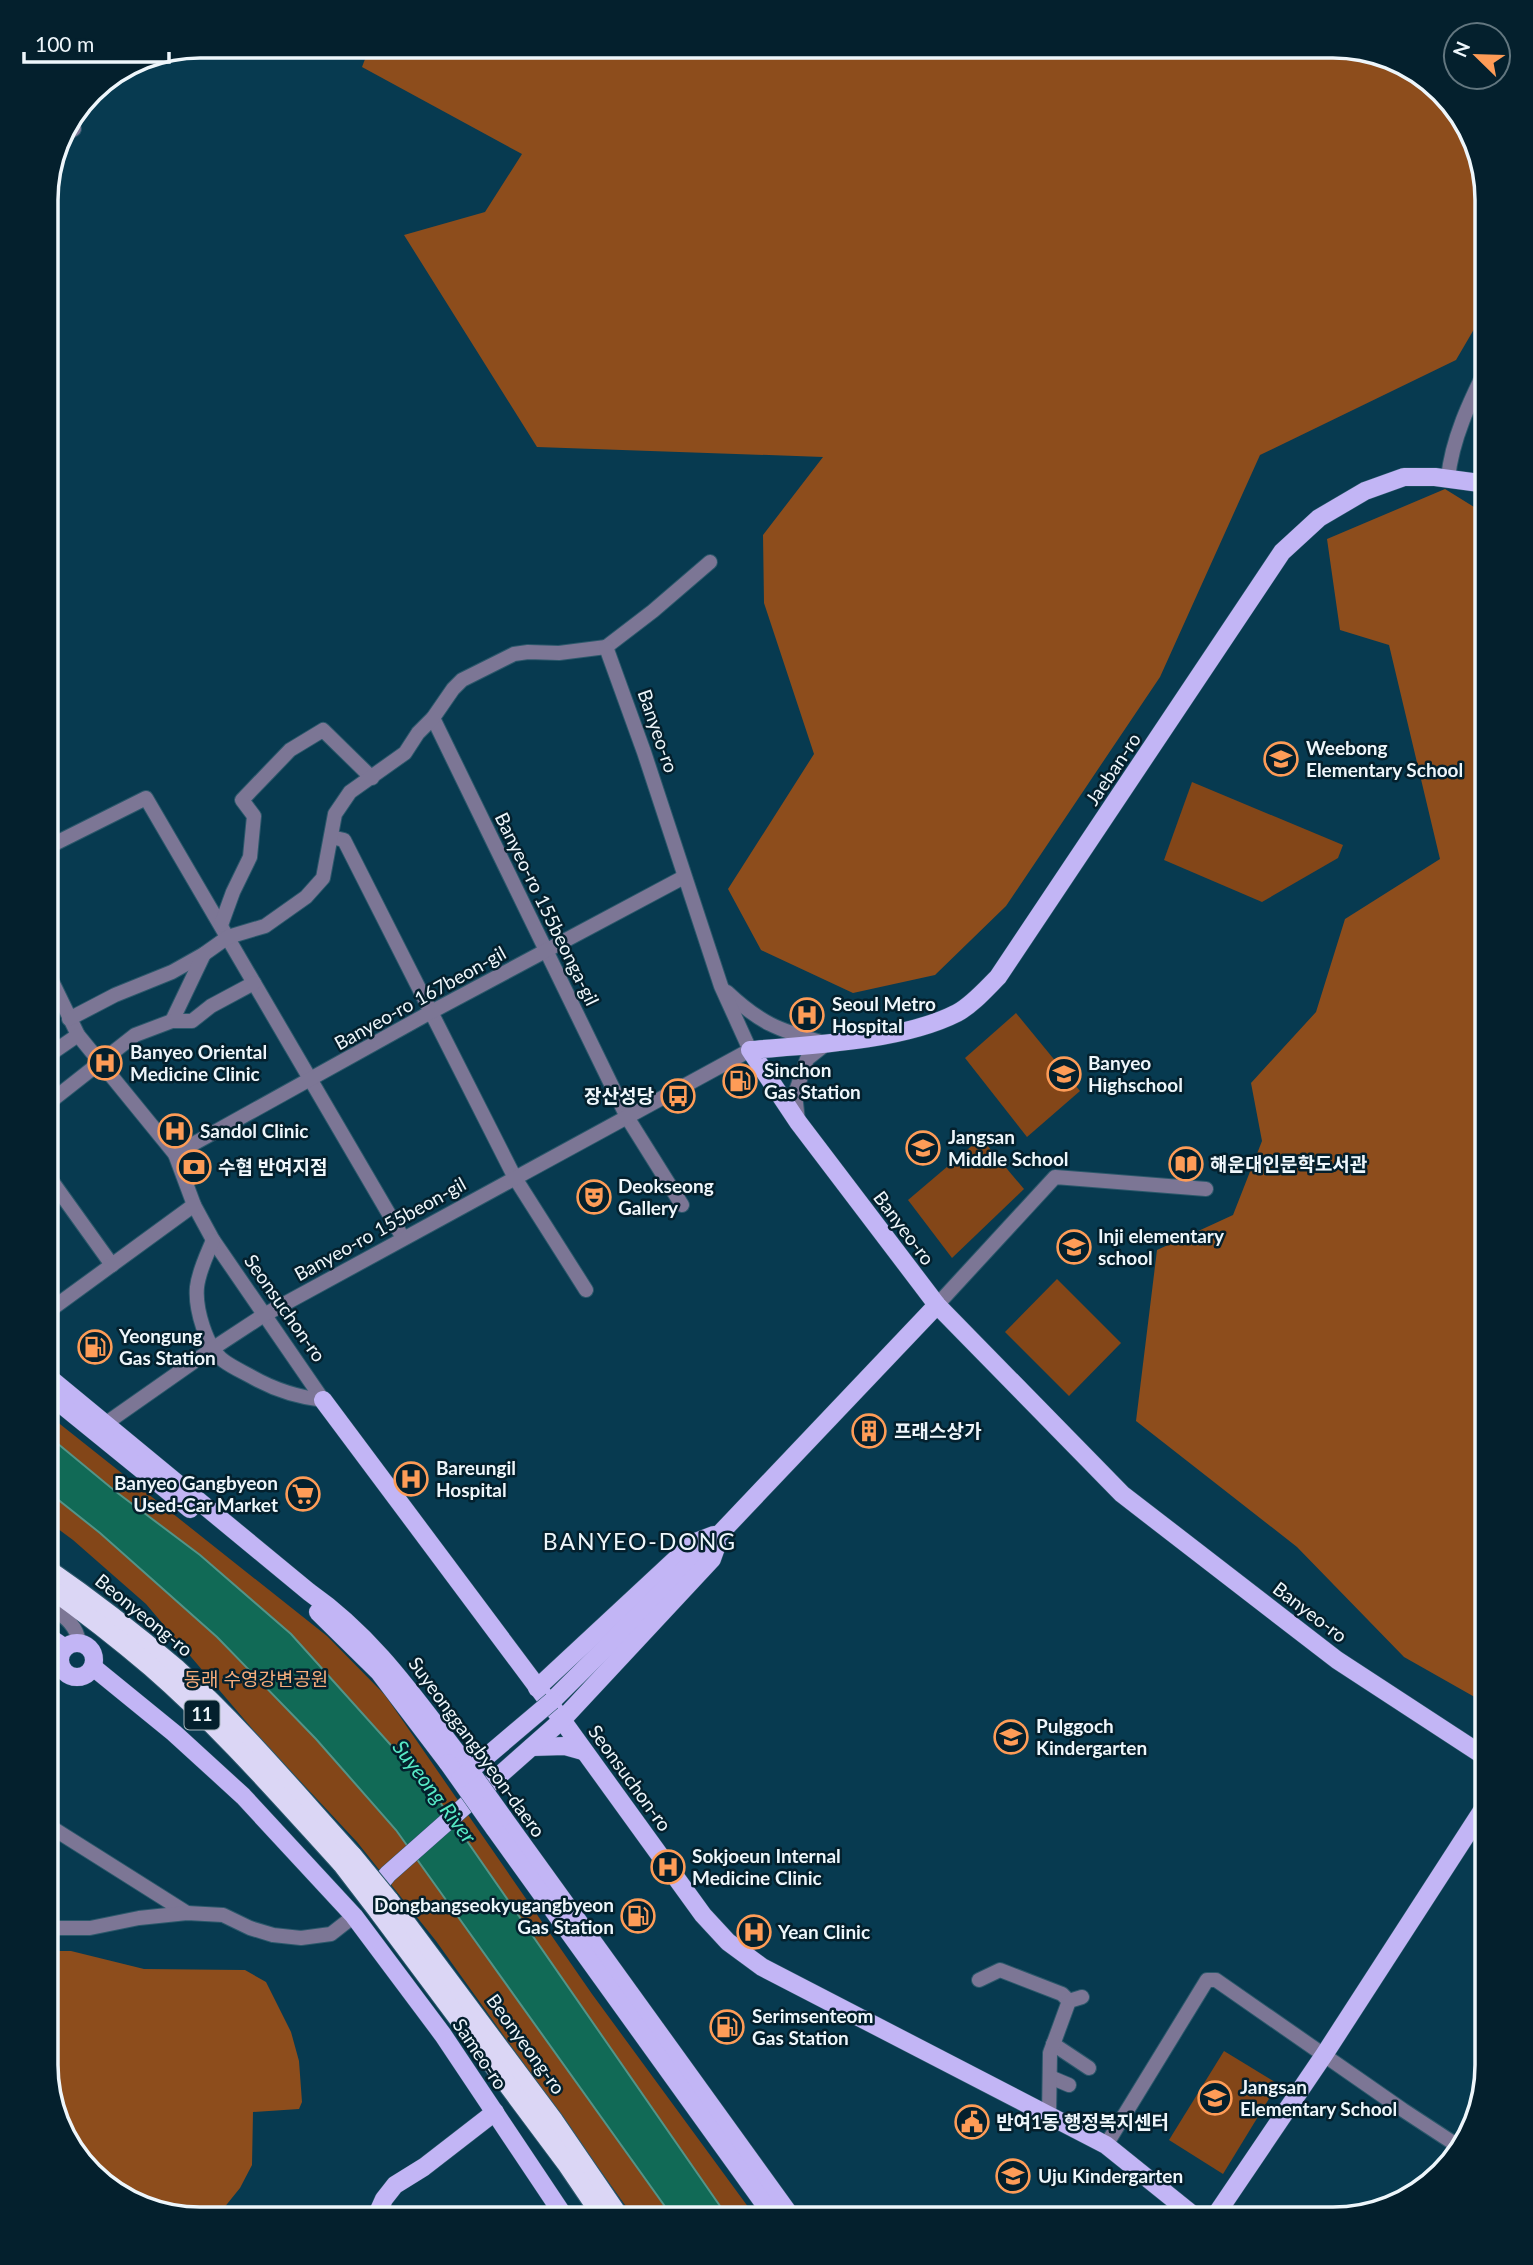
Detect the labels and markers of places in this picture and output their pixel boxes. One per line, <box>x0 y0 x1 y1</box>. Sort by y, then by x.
place label: Weebong Elementary School <box>1306 736 1463 781</box>
school or university icon: Weebong Elementary School <box>1262 740 1300 778</box>
place label: Seoul Metro Hospital <box>832 992 936 1037</box>
hospital icon: Seoul Metro Hospital <box>788 996 826 1034</box>
place label: Banyeo Oriental Medicine Clinic <box>130 1040 267 1085</box>
hospital icon: Banyeo Oriental Medicine Clinic <box>86 1044 124 1082</box>
place label: Banyeo Highschool <box>1088 1051 1183 1096</box>
school or university icon: Banyeo Highschool <box>1045 1055 1083 1093</box>
place label: Sinchon Gas Station <box>764 1058 861 1103</box>
fuel station icon: Sinchon Gas Station <box>721 1062 759 1100</box>
bus stop icon: 장산성당 <box>659 1077 697 1115</box>
place label: 장산성당 <box>584 1084 655 1107</box>
hospital icon: Sandol Clinic <box>156 1112 194 1150</box>
place label: Sandol Clinic <box>200 1119 309 1142</box>
place label: Jangsan Middle School <box>948 1125 1069 1170</box>
school or university icon: Jangsan Middle School <box>904 1129 942 1167</box>
library icon: 해운대인문학도서관 <box>1167 1145 1205 1183</box>
bank icon: 수협 반여지점 <box>175 1148 213 1186</box>
place label: 해운대인문학도서관 <box>1210 1152 1368 1175</box>
place label: 수협 반여지점 <box>218 1155 328 1178</box>
place label: Deokseong Gallery <box>618 1174 714 1219</box>
theatre icon: Deokseong Gallery <box>575 1178 613 1216</box>
place label: Inji elementary school <box>1098 1224 1225 1269</box>
school or university icon: Inji elementary school <box>1055 1228 1093 1266</box>
place label: Yeongung Gas Station <box>118 1324 216 1369</box>
fuel station icon: Yeongung Gas Station <box>76 1328 114 1366</box>
building icon: 프래스상가 <box>850 1412 888 1450</box>
place label: 프래스상가 <box>894 1419 982 1442</box>
place label: Bareungil Hospital <box>436 1456 516 1501</box>
hospital icon: Bareungil Hospital <box>392 1460 430 1498</box>
place label: Banyeo Gangbyeon Used-Car Market <box>114 1471 278 1516</box>
supermarket icon: Banyeo Gangbyeon Used-Car Market <box>284 1475 322 1513</box>
place label: Pulggoch Kindergarten <box>1036 1714 1147 1759</box>
school or university icon: Pulggoch Kindergarten <box>992 1718 1030 1756</box>
place label: Sokjoeun Internal Medicine Clinic <box>692 1844 841 1889</box>
hospital icon: Sokjoeun Internal Medicine Clinic <box>649 1848 687 1886</box>
place label: Dongbangseokyugangbyeon Gas Station <box>374 1893 614 1938</box>
fuel station icon: Dongbangseokyugangbyeon Gas Station <box>619 1897 657 1935</box>
hospital icon: Yean Clinic <box>735 1913 773 1951</box>
place label: Yean Clinic <box>777 1920 870 1943</box>
place label: Serimsenteom Gas Station <box>752 2004 873 2049</box>
fuel station icon: Serimsenteom Gas Station <box>708 2008 746 2046</box>
place label: Jangsan Elementary School <box>1240 2075 1397 2120</box>
school or university icon: Jangsan Elementary School <box>1196 2079 1234 2117</box>
public building icon: 반여1동 행정복지센터 <box>953 2103 991 2141</box>
place label: 반여1동 행정복지센터 <box>996 2110 1169 2133</box>
school or university icon: Uju Kindergarten <box>994 2157 1032 2195</box>
place label: Uju Kindergarten <box>1038 2164 1183 2187</box>

